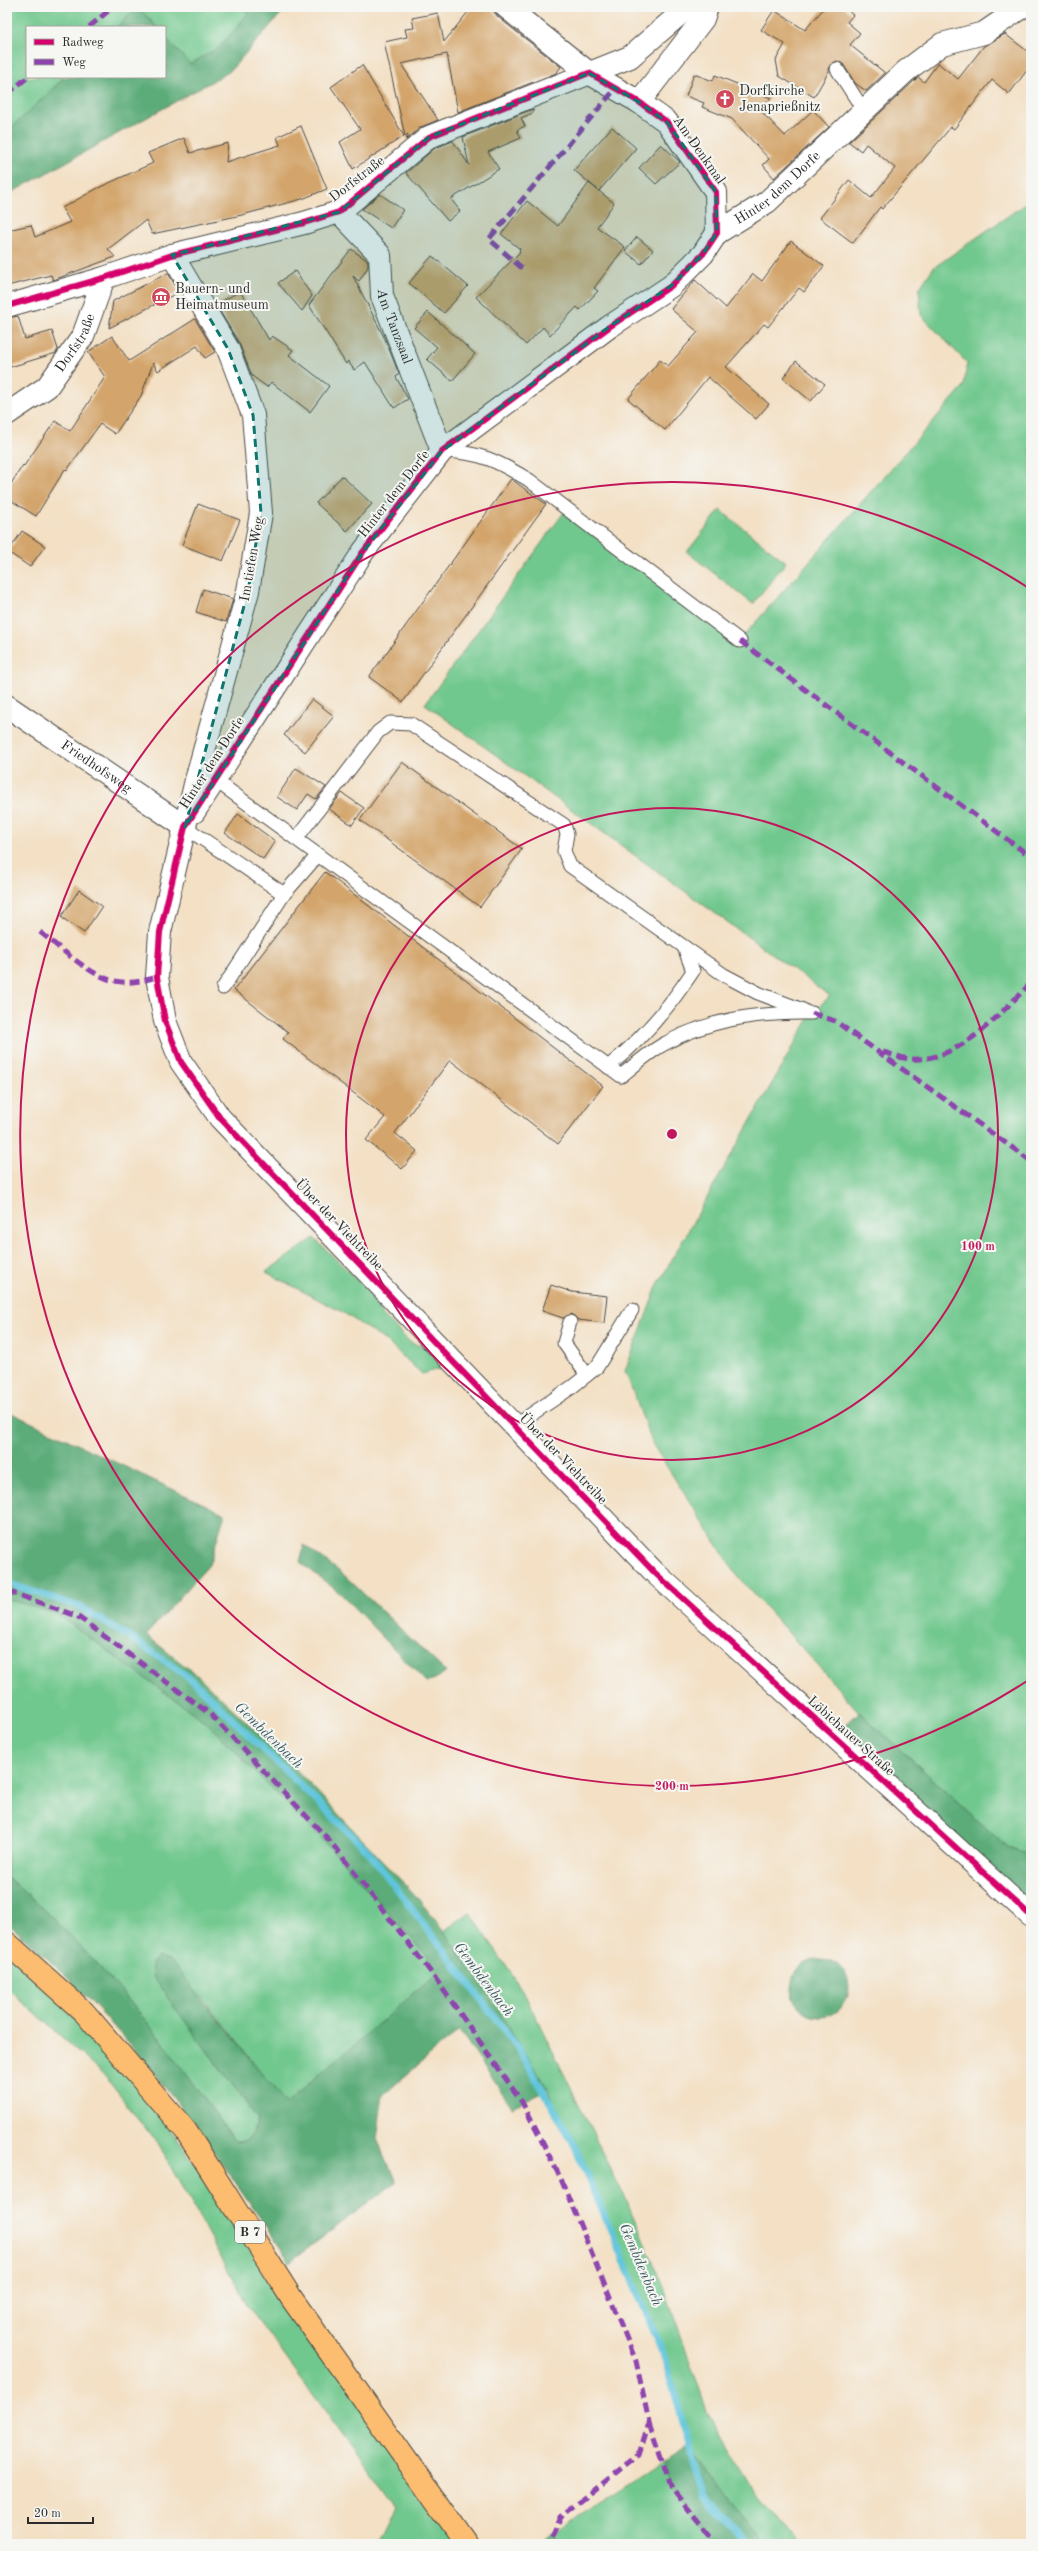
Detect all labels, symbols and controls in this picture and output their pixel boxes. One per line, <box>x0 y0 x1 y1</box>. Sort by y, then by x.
legend <box>26 26 166 78</box>
text: Radweg <box>62 37 104 49</box>
text: Weg <box>62 57 86 69</box>
place label: Dorfkirche Jenaprießnitz <box>739 84 820 114</box>
church icon: Dorfkirche Jenaprießnitz <box>714 88 736 110</box>
street label: Am Denkmal <box>670 113 728 187</box>
street label: Hinter dem Dorfe <box>732 149 823 227</box>
street label: Dorfstraße <box>327 153 387 205</box>
place label: Bauern- und Heimatmuseum <box>175 282 269 312</box>
museum icon: Bauern- und Heimatmuseum <box>150 286 172 308</box>
street label: Am Tanzsaal <box>375 289 415 366</box>
street label: Dorfstraße <box>53 312 97 375</box>
street label: Hinter dem Dorfe <box>356 448 432 540</box>
street label: Im tiefen Weg <box>238 515 266 602</box>
street label: Hinter dem Dorfe <box>177 714 247 812</box>
street label: Friedhofsweg <box>58 738 135 796</box>
centre of rings <box>665 1127 679 1141</box>
street label: Über der Viehtreibe <box>292 1175 388 1273</box>
text: 100 m <box>961 1241 995 1253</box>
street label: Über der Viehtreibe <box>516 1409 612 1507</box>
street label: Löbichauer Straße <box>805 1693 897 1779</box>
water label: Gembdenbach <box>231 1700 305 1772</box>
text: 200 m <box>655 1781 689 1793</box>
water label: Gembdenbach <box>450 1940 516 2020</box>
road number: B 7 <box>235 2221 265 2243</box>
water label: Gembdenbach <box>616 2221 664 2309</box>
scale bar <box>28 2499 93 2525</box>
text: 20 m <box>34 2508 61 2520</box>

